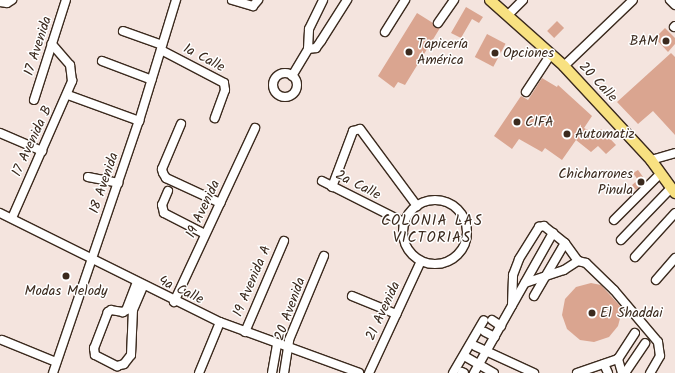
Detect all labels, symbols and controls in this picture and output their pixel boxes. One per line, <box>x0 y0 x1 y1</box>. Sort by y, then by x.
street label: 17 Avenida <box>21 14 55 78</box>
place label: BAM <box>630 33 658 49</box>
place label: Tapicería América <box>417 36 468 68</box>
marker: BAM <box>661 36 671 46</box>
street label: 1a Calle <box>180 40 228 76</box>
place label: Opciones <box>503 45 554 61</box>
marker: Tapicería América <box>404 47 414 57</box>
marker: Opciones <box>490 48 500 58</box>
street label: 20 Calle <box>575 58 621 106</box>
street label: 17 Avenida B <box>8 103 56 179</box>
place label: CIFA <box>525 114 554 130</box>
marker: CIFA <box>512 117 522 127</box>
place label: Automatiz <box>575 126 635 142</box>
marker: Automatiz <box>562 129 572 139</box>
street label: 18 Avenida <box>86 150 122 216</box>
place label: Chicharrones Pinula <box>558 166 633 198</box>
street label: 2a Calle <box>333 167 383 203</box>
street label: 19 Avenida <box>182 177 224 241</box>
marker: Chicharrones Pinula <box>636 177 646 187</box>
district label: COLONIA LAS VICTORIAS <box>381 212 483 247</box>
street label: 19 Avenida A <box>229 243 275 319</box>
marker: Modas Melody <box>61 271 71 281</box>
street label: 4a Calle <box>156 272 206 308</box>
street label: 20 Avenida <box>271 275 309 343</box>
street label: 21 Avenida <box>362 279 404 343</box>
place label: Modas Melody <box>24 283 108 299</box>
place label: El Shaddai <box>600 305 663 321</box>
marker: El Shaddai <box>587 308 597 318</box>

